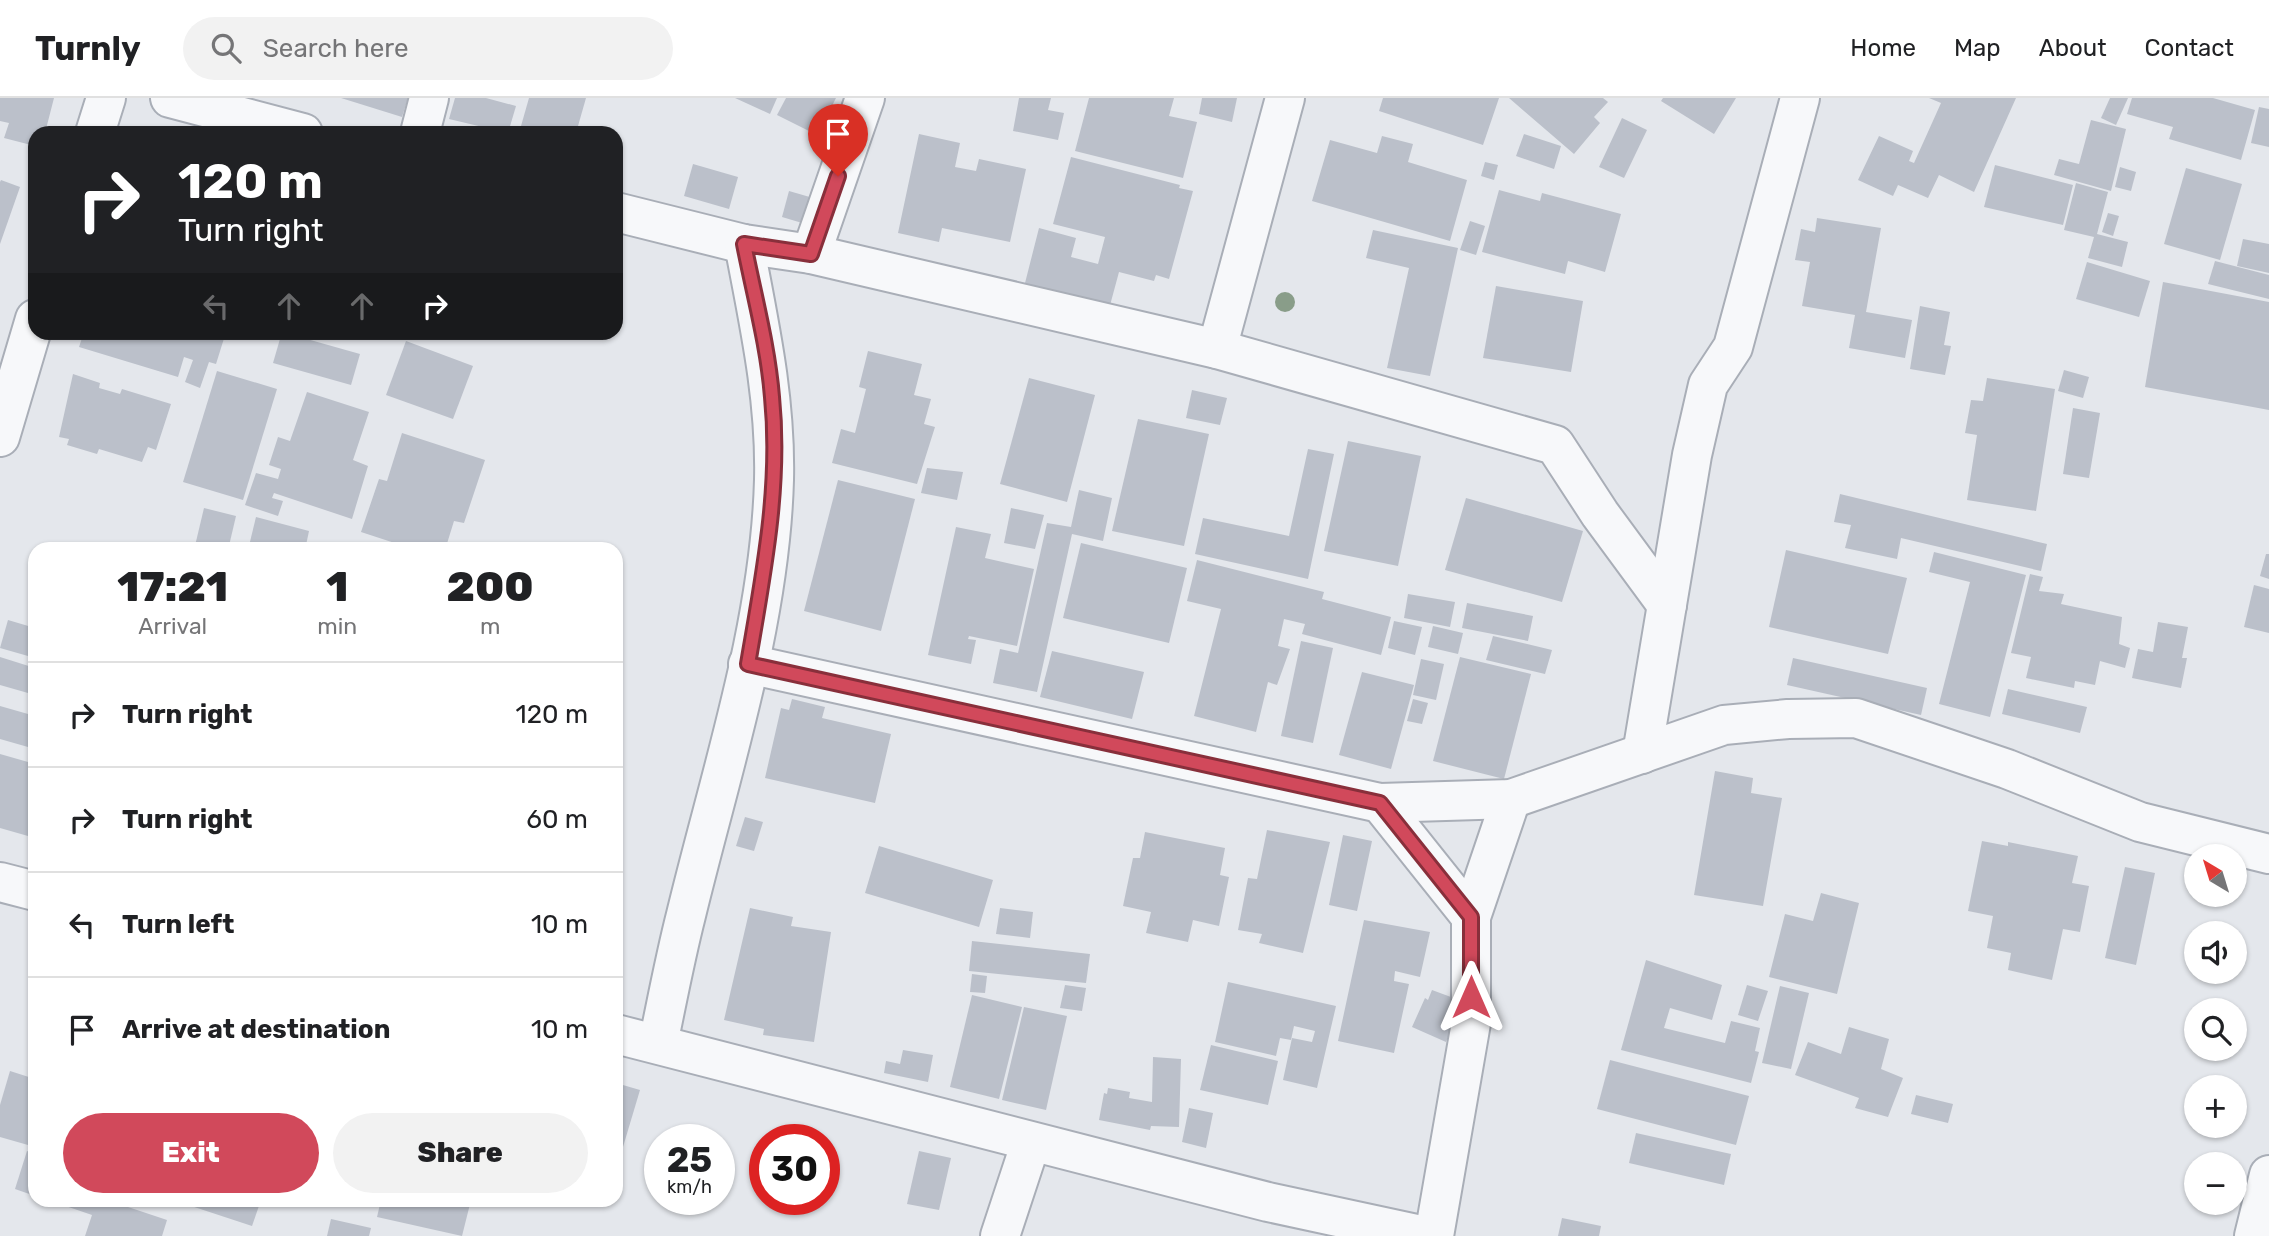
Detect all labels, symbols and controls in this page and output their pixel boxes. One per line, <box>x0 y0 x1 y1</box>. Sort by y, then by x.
search box <box>183 17 673 80</box>
text: Turnly <box>35 29 141 68</box>
icon: search <box>207 29 245 67</box>
text: Search here <box>263 33 409 64</box>
text: Home <box>1850 34 1916 62</box>
text: Map <box>1954 34 2001 62</box>
text: About <box>2039 34 2107 62</box>
text: Contact <box>2145 34 2234 62</box>
pin <box>808 104 868 176</box>
icon: arrive <box>819 115 857 153</box>
text: 120 m <box>178 152 323 210</box>
icon: right <box>63 154 154 245</box>
text: Turn right <box>178 211 323 249</box>
icon: left <box>197 287 235 325</box>
icon: ahead <box>270 287 308 325</box>
icon: ahead <box>343 287 381 325</box>
icon: right <box>416 287 454 325</box>
text: 17:21 <box>117 562 228 612</box>
text: 1 <box>326 562 348 612</box>
text: 200 <box>447 562 534 612</box>
text: Arrival <box>138 612 207 640</box>
text: min <box>317 612 357 640</box>
text: m <box>480 612 500 640</box>
icon: right <box>63 696 101 734</box>
text: Turn right <box>122 699 252 730</box>
text: 120 m <box>516 699 588 730</box>
icon: right <box>63 801 101 839</box>
text: Turn right <box>122 804 252 835</box>
text: 60 m <box>526 804 588 835</box>
north arrow <box>2184 844 2247 906</box>
map controls <box>2184 844 2247 1215</box>
icon: left <box>63 906 101 944</box>
text: Turn left <box>122 909 234 940</box>
text: 10 m <box>531 909 588 940</box>
button: sound <box>2184 921 2247 984</box>
position arrow <box>1434 960 1508 1034</box>
button: search <box>2184 998 2247 1061</box>
icon: arrive <box>63 1011 101 1049</box>
text: Arrive at destination <box>122 1014 390 1045</box>
text: 10 m <box>531 1014 588 1045</box>
button: + <box>2184 1075 2247 1138</box>
button: Exit <box>63 1113 319 1193</box>
button: Share <box>333 1113 588 1193</box>
speed limit sign: 30 <box>749 1124 840 1215</box>
text: 25 <box>667 1139 712 1181</box>
button: − <box>2184 1152 2247 1215</box>
text: km/h <box>667 1176 712 1198</box>

